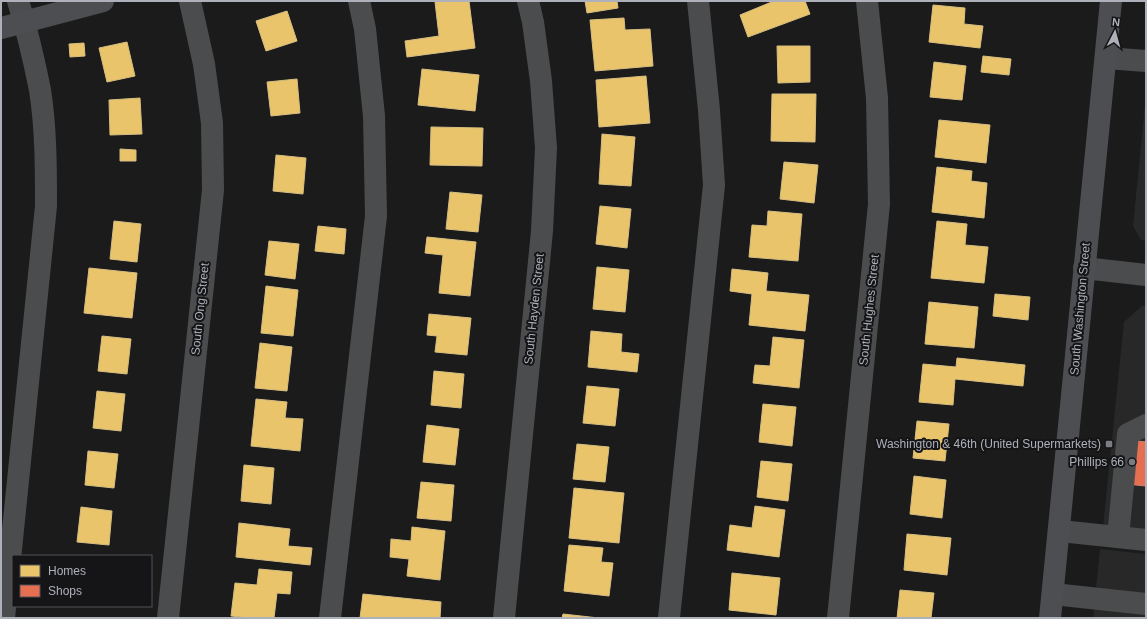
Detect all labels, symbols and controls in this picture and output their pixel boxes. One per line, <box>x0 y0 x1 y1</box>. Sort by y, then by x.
north arrow <box>1095 12 1135 52</box>
text: N <box>1111 16 1121 28</box>
street label: South Washington Street <box>1067 241 1093 376</box>
street label: South Hayden Street <box>521 252 547 365</box>
street label: South Hughes Street <box>856 253 882 366</box>
street label: South Ong Street <box>188 262 212 356</box>
place label: Washington & 46th (United Supermarkets) <box>876 437 1101 451</box>
marker: Washington & 46th (United Supermarkets) <box>1104 439 1114 449</box>
place label: Phillips 66 <box>1069 455 1124 469</box>
marker: Phillips 66 <box>1127 457 1137 467</box>
legend <box>12 555 152 607</box>
text: Homes <box>48 564 86 578</box>
text: Shops <box>48 584 82 598</box>

